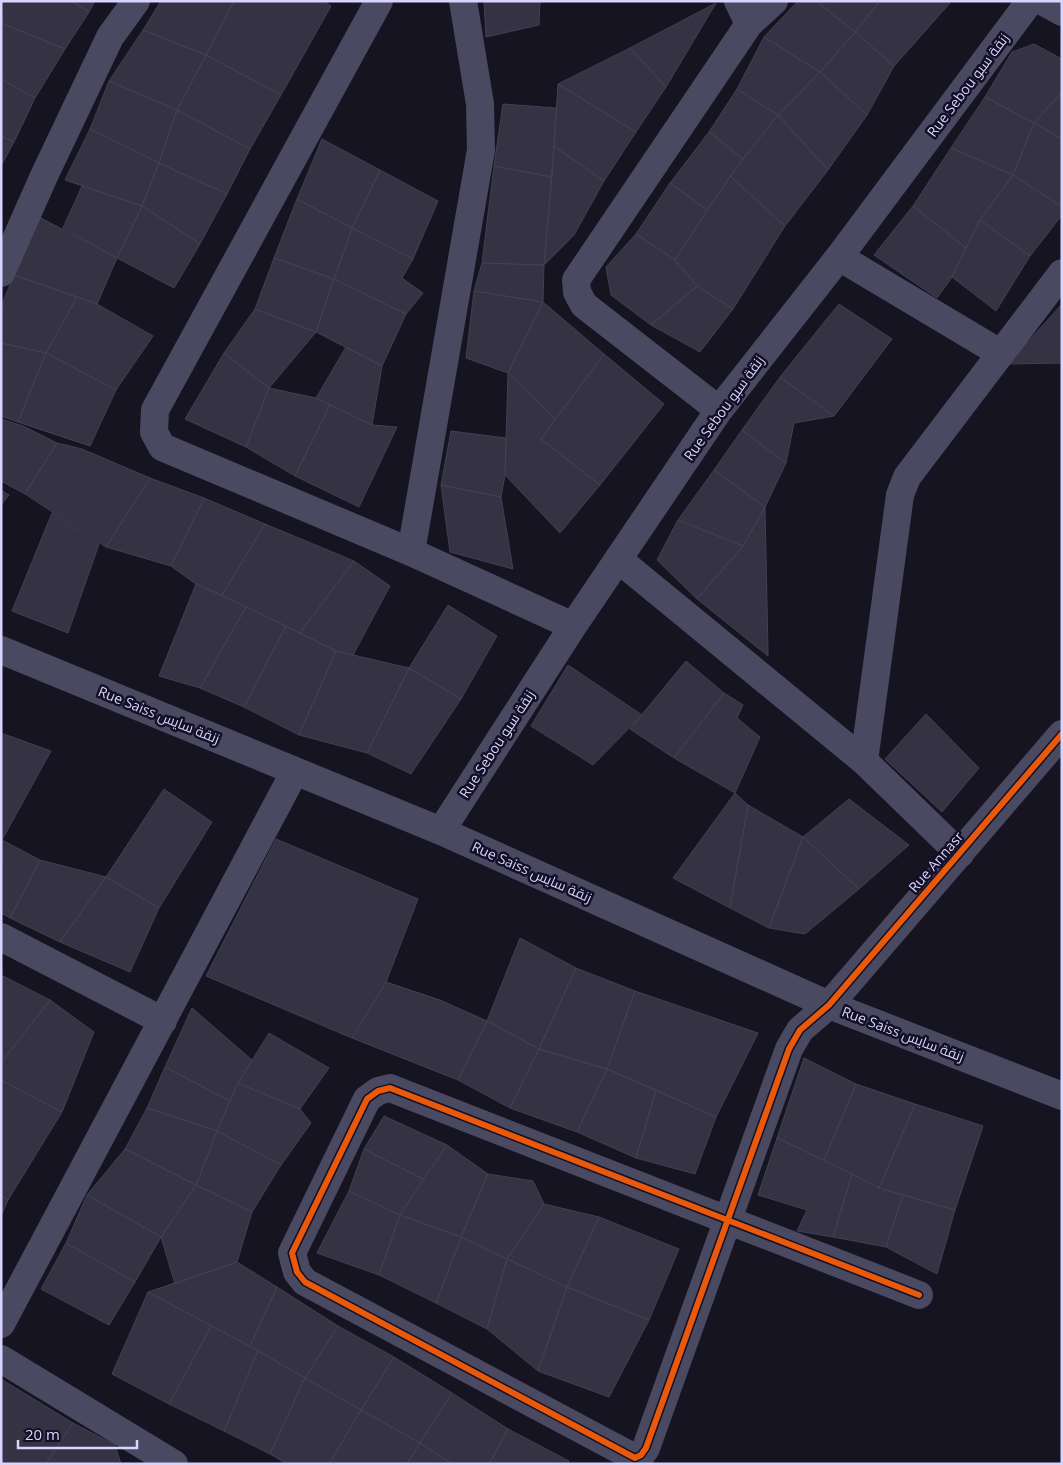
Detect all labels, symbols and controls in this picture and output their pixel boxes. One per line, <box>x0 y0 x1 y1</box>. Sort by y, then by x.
street label: Rue Sebou زنقة سبو <box>922 29 1013 140</box>
street label: Rue Sebou زنقة سبو <box>679 351 768 464</box>
street label: Rue Saiss زنقة سايس <box>95 681 223 748</box>
street label: Rue Sebou زنقة سبو <box>454 686 539 801</box>
street label: Rue Annasr <box>904 827 968 896</box>
street label: Rue Saiss زنقة سايس <box>469 836 595 907</box>
street label: Rue Saiss زنقة سايس <box>839 1001 967 1066</box>
scale bar <box>18 1418 136 1450</box>
text: 20 m <box>25 1424 60 1444</box>

